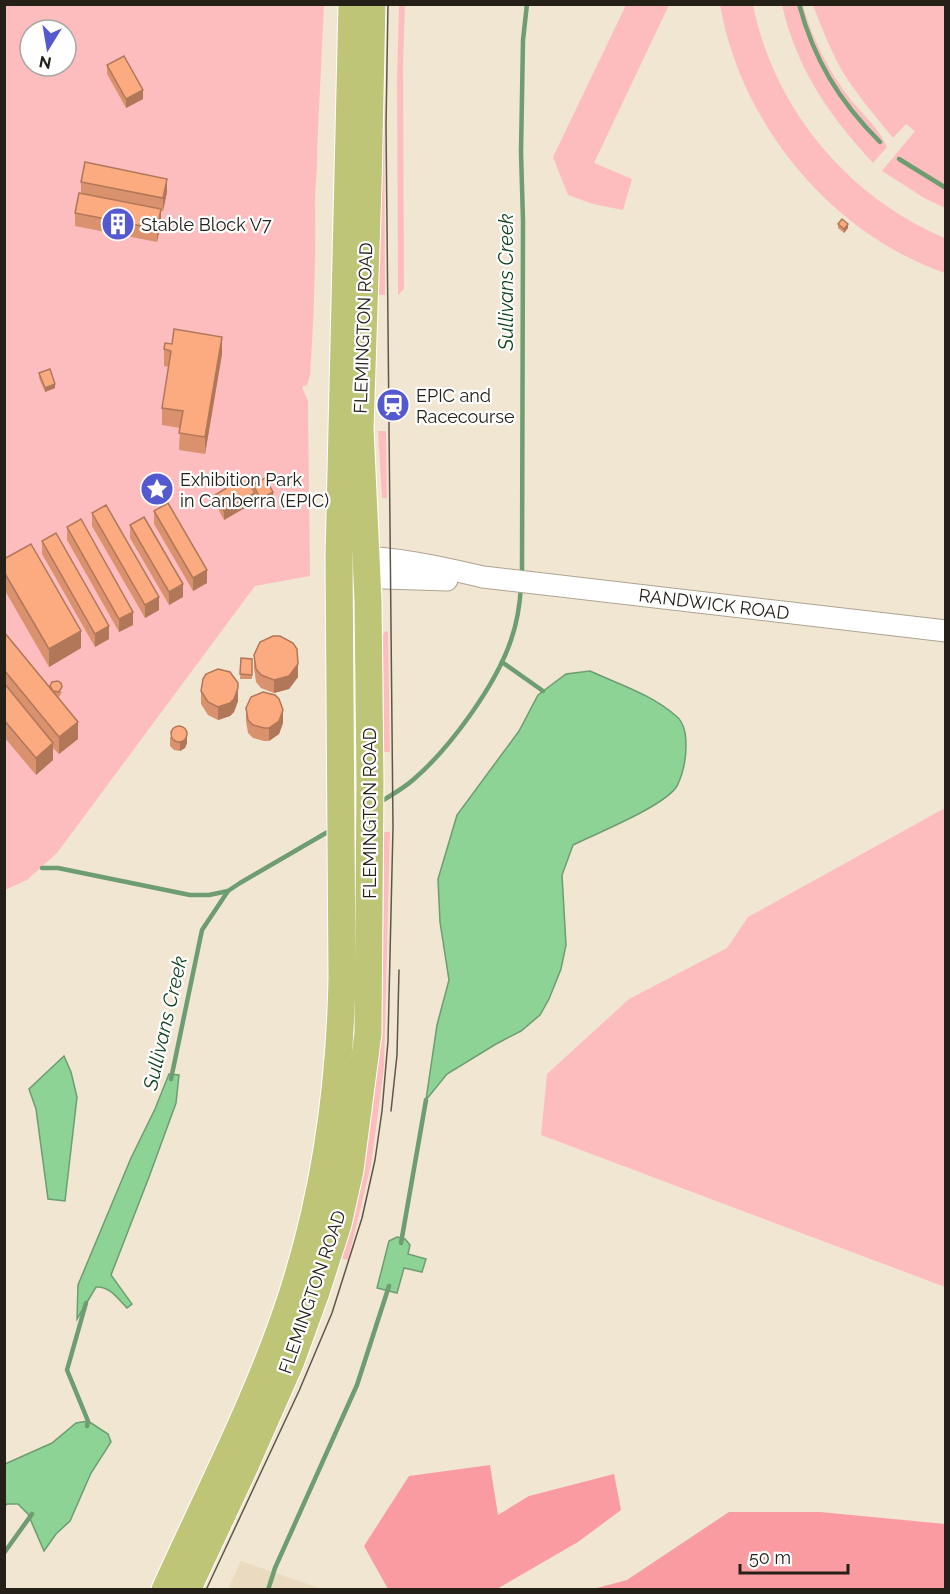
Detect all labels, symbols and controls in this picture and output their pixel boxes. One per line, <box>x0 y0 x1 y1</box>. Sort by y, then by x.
north arrow <box>18 18 78 78</box>
text: N <box>37 52 53 73</box>
building icon: Stable Block V7 <box>100 206 136 242</box>
water label: Sullivans Creek <box>494 213 518 351</box>
place label: Stable Block V7 <box>141 214 272 235</box>
street label: FLEMINGTON ROAD <box>350 242 376 414</box>
place label: EPIC and Racecourse <box>416 385 515 427</box>
station icon: EPIC and Racecourse <box>375 387 411 423</box>
place label: Exhibition Park in Canberra (EPIC) <box>180 469 329 511</box>
place icon: Exhibition Park in Canberra (EPIC) <box>139 471 175 507</box>
street label: RANDWICK ROAD <box>637 584 791 624</box>
street label: FLEMINGTON ROAD <box>359 727 380 899</box>
water label: Sullivans Creek <box>138 953 192 1093</box>
street label: FLEMINGTON ROAD <box>274 1207 350 1376</box>
scale bar <box>740 1537 848 1575</box>
text: 50 m <box>749 1547 791 1568</box>

